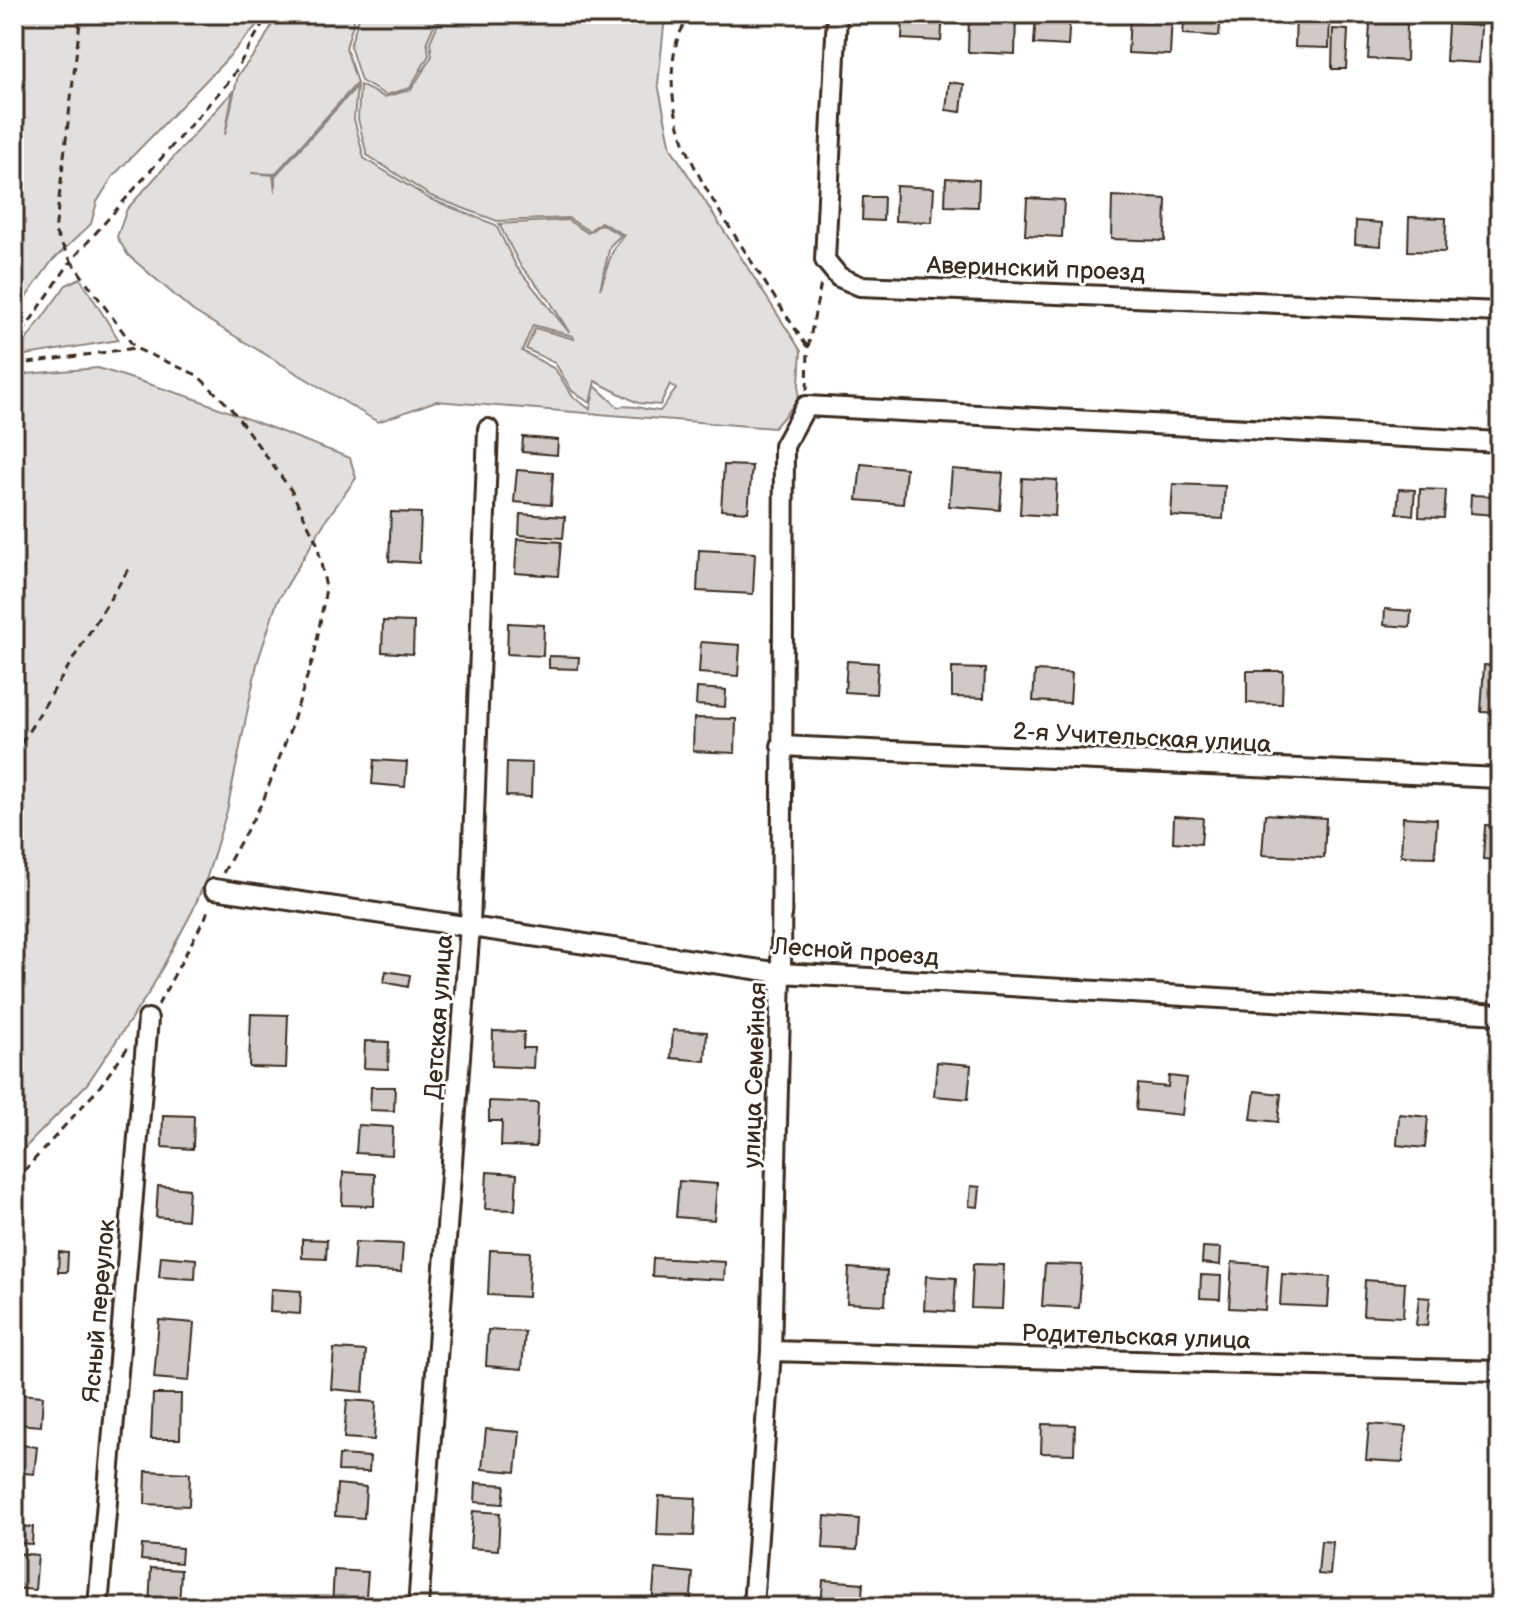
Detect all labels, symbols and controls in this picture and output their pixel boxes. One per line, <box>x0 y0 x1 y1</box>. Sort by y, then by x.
street label: Аверинский проезд <box>925 251 1146 287</box>
street label: 2-я Учительская улица <box>1012 717 1272 759</box>
street label: Лесной проезд <box>771 932 940 972</box>
street label: Детская улица <box>419 933 459 1101</box>
street label: улица Семейная <box>737 981 773 1169</box>
street label: Ясный переулок <box>77 1218 121 1404</box>
street label: Родительская улица <box>1021 1319 1251 1355</box>

